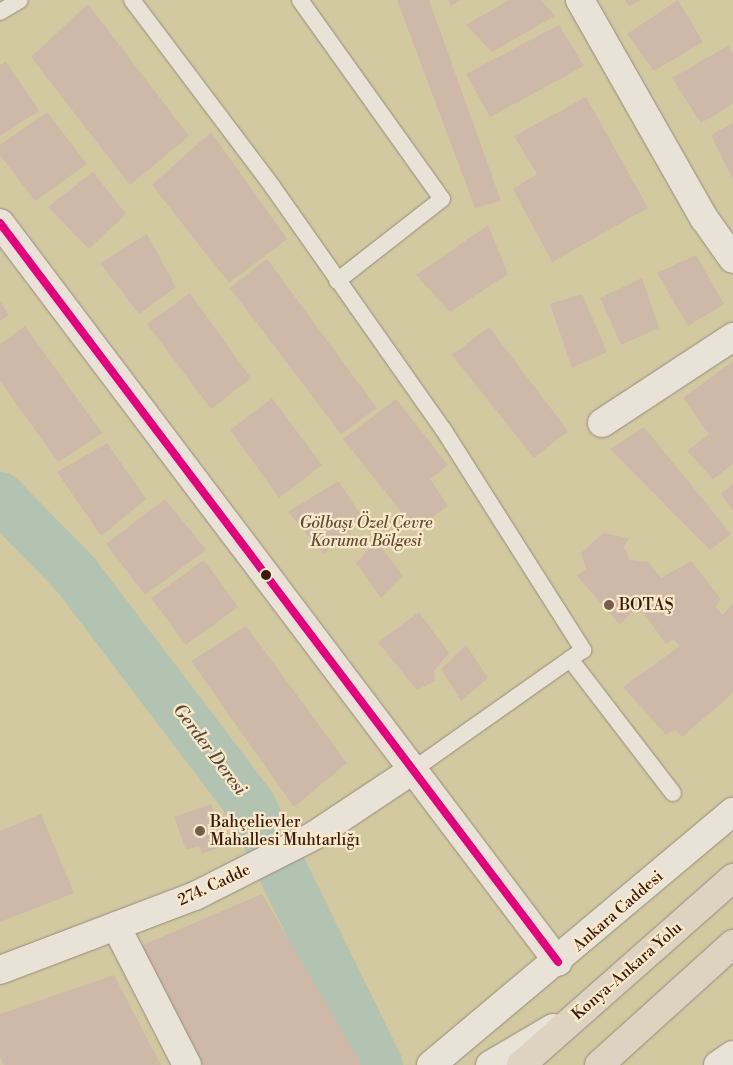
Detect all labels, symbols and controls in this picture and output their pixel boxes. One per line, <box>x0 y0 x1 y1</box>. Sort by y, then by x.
park label: Gölbaşı Özel Çevre Koruma Bölgesi <box>299 513 433 551</box>
unlabelled marker <box>261 570 271 580</box>
place label: BOTAŞ <box>619 595 674 615</box>
marker: BOTAŞ <box>603 599 615 611</box>
water label: Gerder Deresi <box>168 700 250 800</box>
place label: Bahçelievler Mahallesi Muhtarlığı <box>210 812 360 850</box>
marker: Bahçelievler Mahallesi Muhtarlığı <box>194 825 206 837</box>
street label: 274. Cadde <box>175 860 253 910</box>
street label: Ankara Caddesi <box>569 867 667 955</box>
street label: Konya-Ankara Yolu <box>568 918 686 1024</box>

